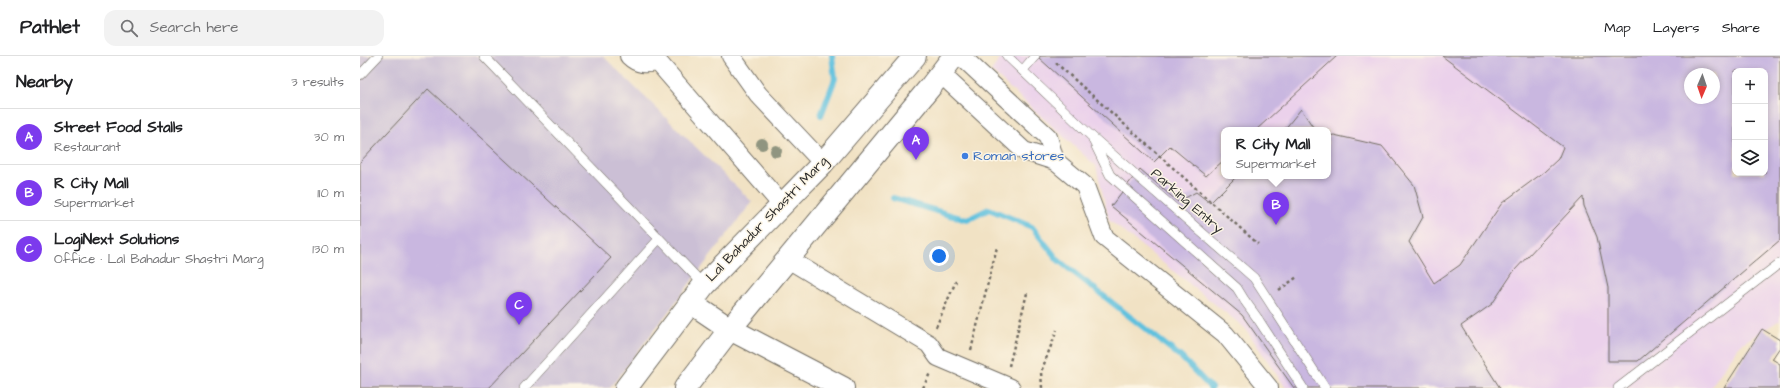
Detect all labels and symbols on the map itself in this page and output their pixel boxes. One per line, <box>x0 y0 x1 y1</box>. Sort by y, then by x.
north arrow <box>1684 68 1720 104</box>
pin: A <box>903 127 929 160</box>
place label: Roman stores <box>973 146 1064 166</box>
marker: Roman stores <box>960 151 970 161</box>
street label: Lal Bahadur Shastri Marg <box>701 152 833 286</box>
street label: Parking Entry <box>1146 164 1228 238</box>
pin: B <box>1263 192 1289 225</box>
your location <box>929 246 949 266</box>
pin: C <box>506 292 532 325</box>

